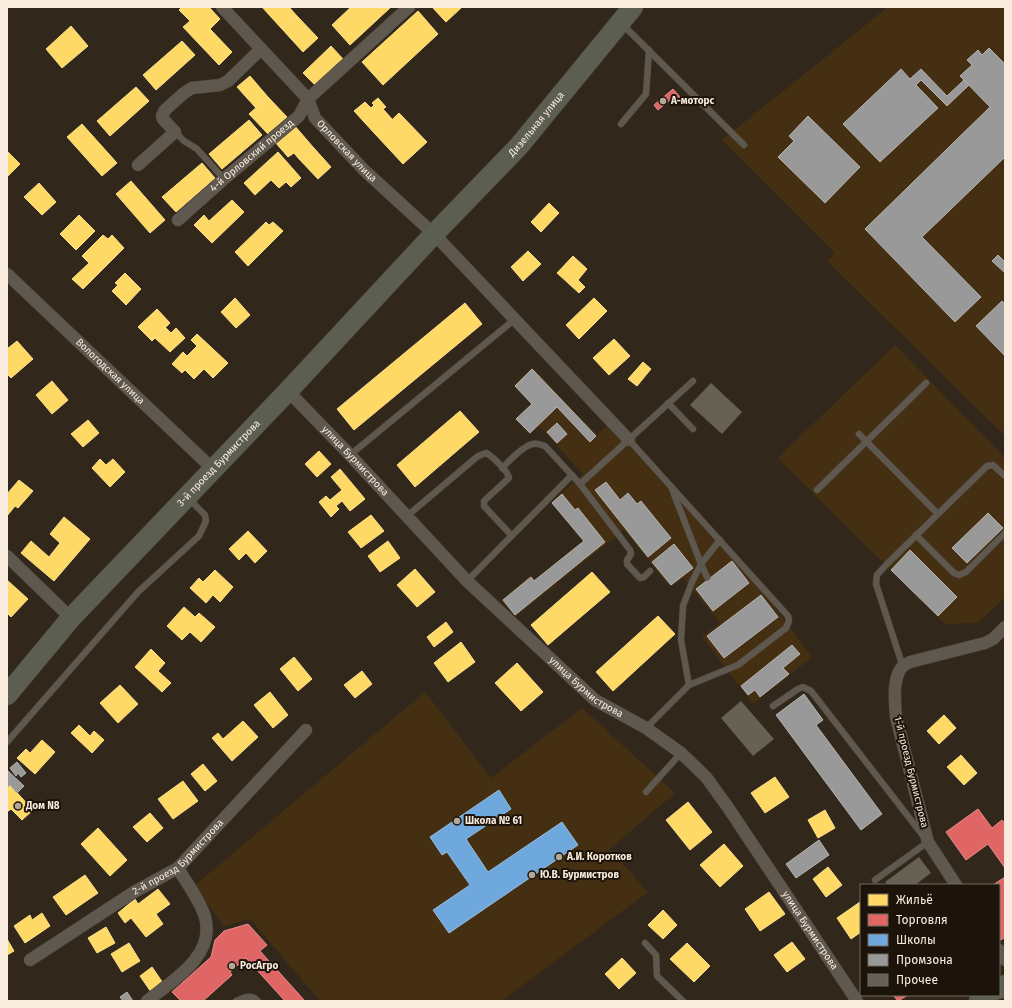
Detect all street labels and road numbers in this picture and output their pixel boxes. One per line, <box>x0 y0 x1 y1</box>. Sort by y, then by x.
street label: Дизельная улица <box>505 89 567 160</box>
street label: 4-й Орловский проезд <box>208 117 297 195</box>
street label: Орловская улица <box>314 118 379 185</box>
street label: Вологодская улица <box>73 336 147 407</box>
street label: 3-й проезд Бурмистрова <box>175 418 263 509</box>
street label: улица Бурмистрова <box>319 423 391 499</box>
street label: улица Бурмистрова <box>546 654 625 720</box>
street label: 1-й проезд Бурмистрова <box>891 715 931 829</box>
street label: 2-й проезд Бурмистрова <box>130 817 226 898</box>
street label: улица Бурмистрова <box>779 889 840 972</box>

